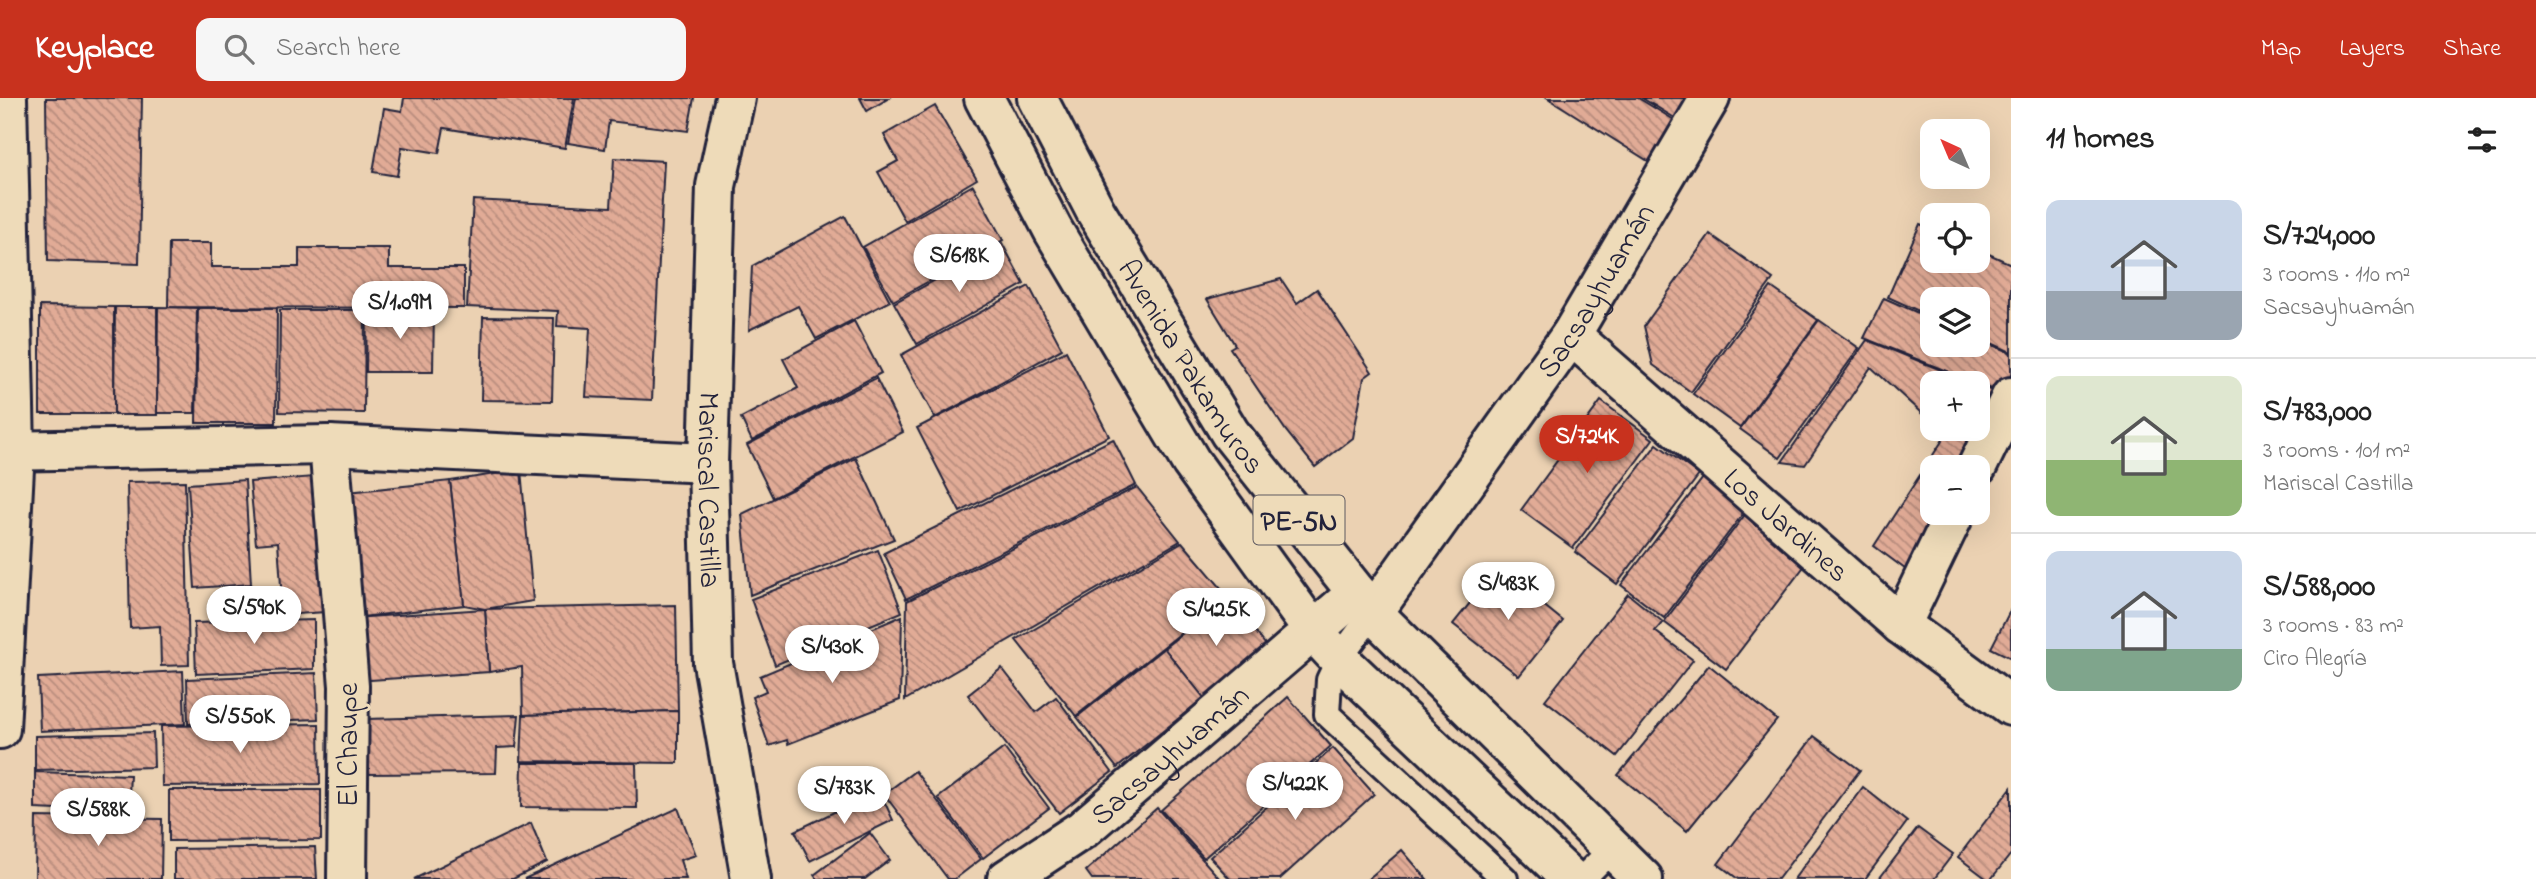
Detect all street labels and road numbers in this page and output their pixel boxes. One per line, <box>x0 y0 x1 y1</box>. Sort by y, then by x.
street label: Sacsayhuamán <box>1528 196 1668 389</box>
street label: Avenida Pakamuros <box>1105 252 1274 485</box>
street label: Mariscal Castilla <box>683 391 730 589</box>
street label: Los Jardines <box>1712 459 1858 595</box>
road number: PE-5N <box>1254 496 1344 544</box>
street label: Sacsayhuamán <box>1082 676 1261 838</box>
street label: El Chaupe <box>328 682 372 807</box>

